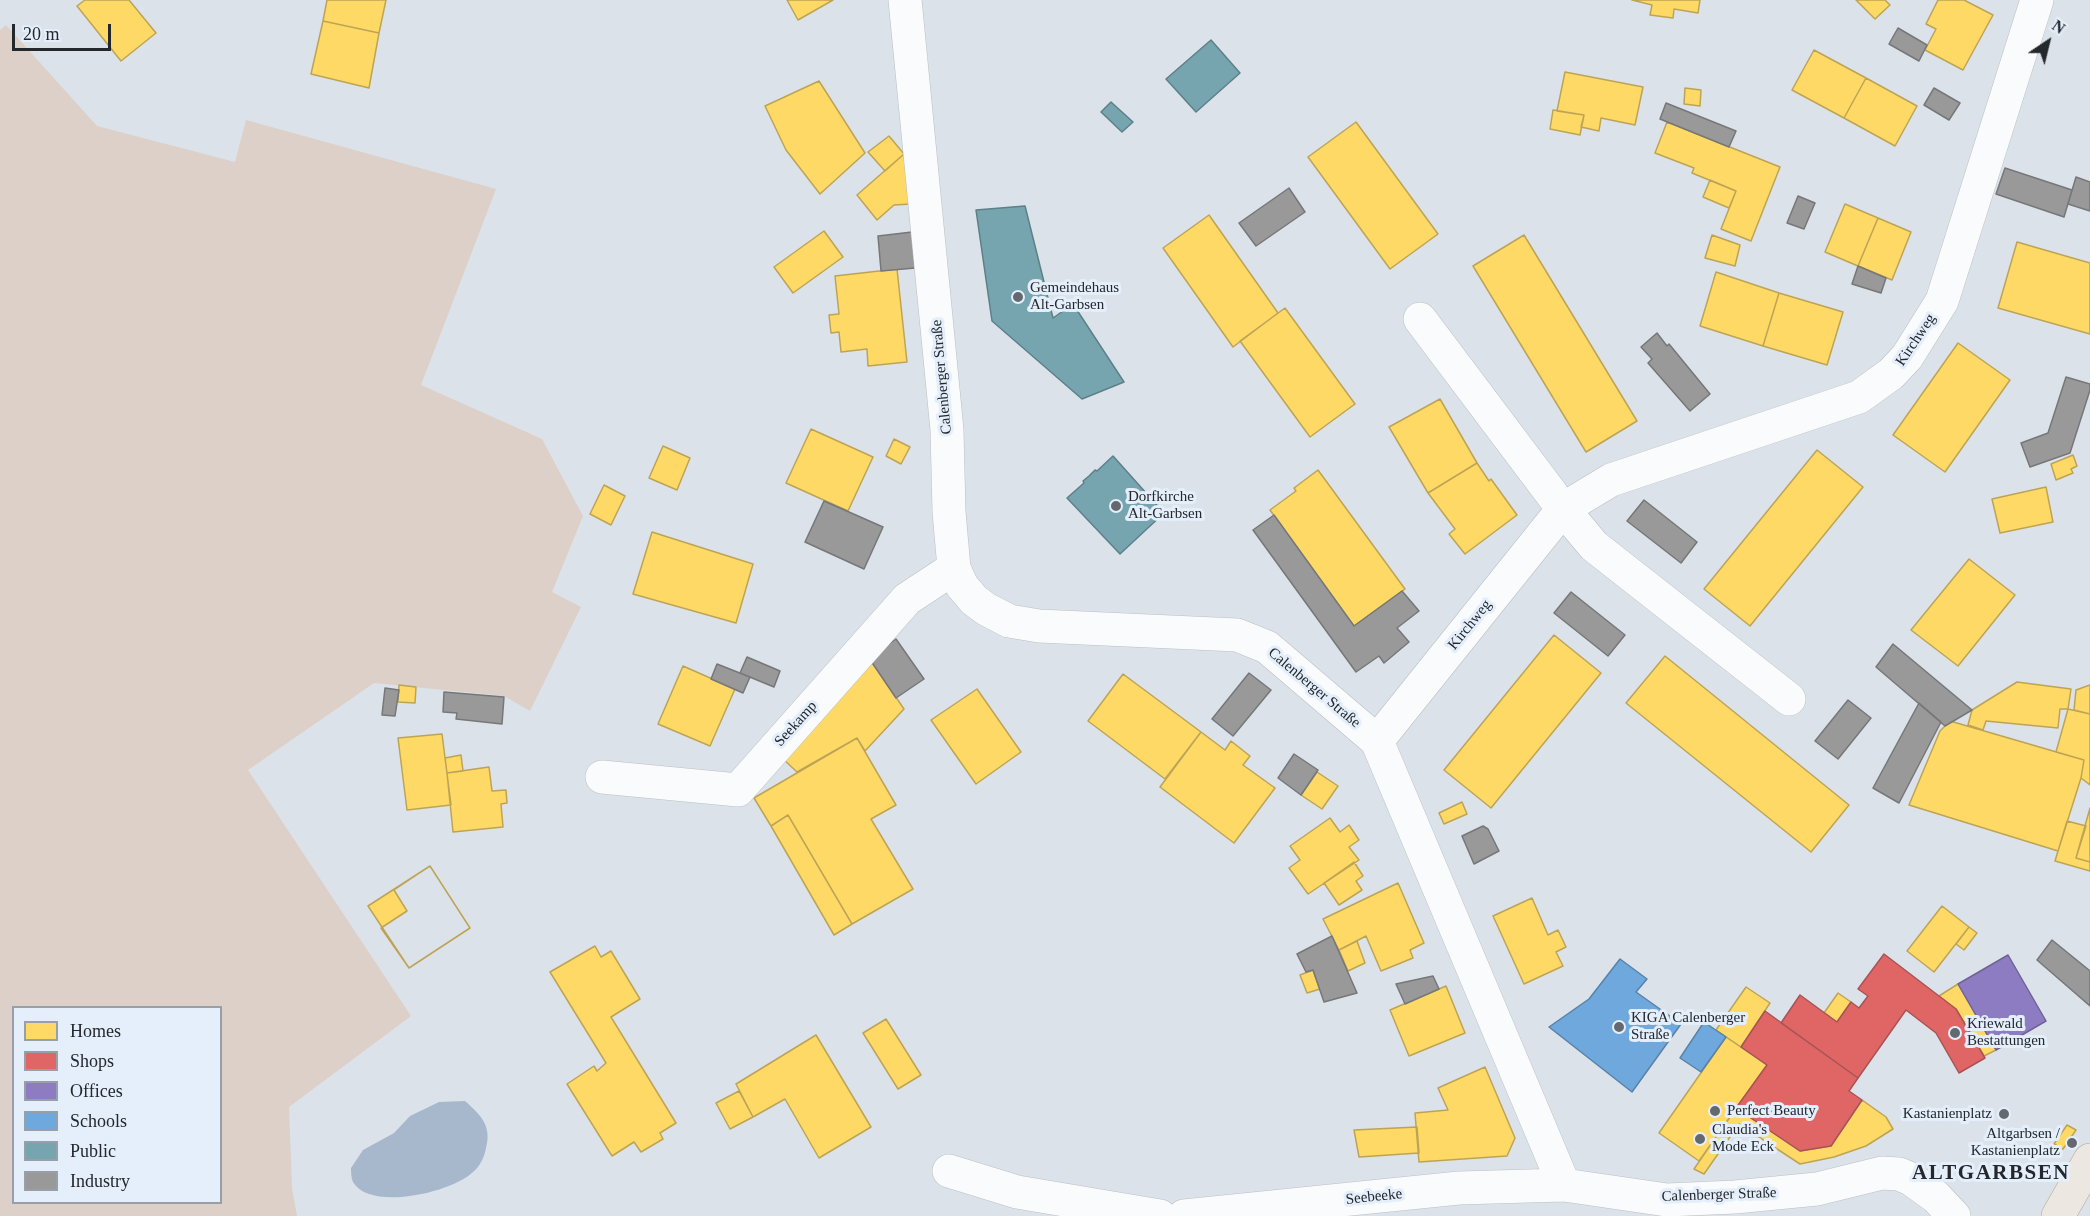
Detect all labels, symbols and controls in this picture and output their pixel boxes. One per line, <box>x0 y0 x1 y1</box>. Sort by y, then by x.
scale bar <box>15 12 114 50</box>
north arrow <box>2018 12 2078 72</box>
text: N <box>2049 17 2068 37</box>
text: 20 m <box>23 24 60 44</box>
place label: Gemeindehaus Alt-Garbsen <box>1030 279 1119 314</box>
marker: Gemeindehaus Alt-Garbsen <box>1011 290 1025 304</box>
street label: Kirchweg <box>1892 310 1940 370</box>
street label: Calenberger Straße <box>928 319 956 435</box>
place label: Dorfkirche Alt-Garbsen <box>1128 488 1202 523</box>
marker: Dorfkirche Alt-Garbsen <box>1109 499 1123 513</box>
street label: Kirchweg <box>1444 596 1496 654</box>
street label: Calenberger Straße <box>1264 644 1364 732</box>
street label: Seekamp <box>771 698 821 750</box>
legend <box>12 1006 222 1204</box>
place label: KIGA Calenberger Straße <box>1631 1009 1745 1044</box>
place label: Kriewald Bestattungen <box>1967 1015 2045 1050</box>
marker: KIGA Calenberger Straße <box>1612 1020 1626 1034</box>
text: Homes <box>70 1021 121 1041</box>
marker: Kriewald Bestattungen <box>1948 1026 1962 1040</box>
text: Shops <box>70 1051 114 1071</box>
text: Offices <box>70 1081 123 1101</box>
place label: Perfect Beauty <box>1727 1102 1816 1120</box>
marker: Perfect Beauty <box>1708 1104 1722 1118</box>
place label: Kastanienplatz <box>1903 1105 1992 1123</box>
marker: Kastanienplatz <box>1997 1107 2011 1121</box>
text: Schools <box>70 1111 127 1131</box>
place label: Claudia's Mode Eck <box>1712 1121 1774 1156</box>
place label: Altgarbsen / Kastanienplatz <box>1971 1125 2060 1160</box>
marker: Claudia's Mode Eck <box>1693 1132 1707 1146</box>
marker: Altgarbsen / Kastanienplatz <box>2065 1136 2079 1150</box>
text: Public <box>70 1141 116 1161</box>
district label: ALTGARBSEN <box>1912 1161 2070 1187</box>
text: Industry <box>70 1171 130 1191</box>
street label: Calenberger Straße <box>1661 1184 1777 1206</box>
street label: Seebeeke <box>1345 1185 1403 1209</box>

